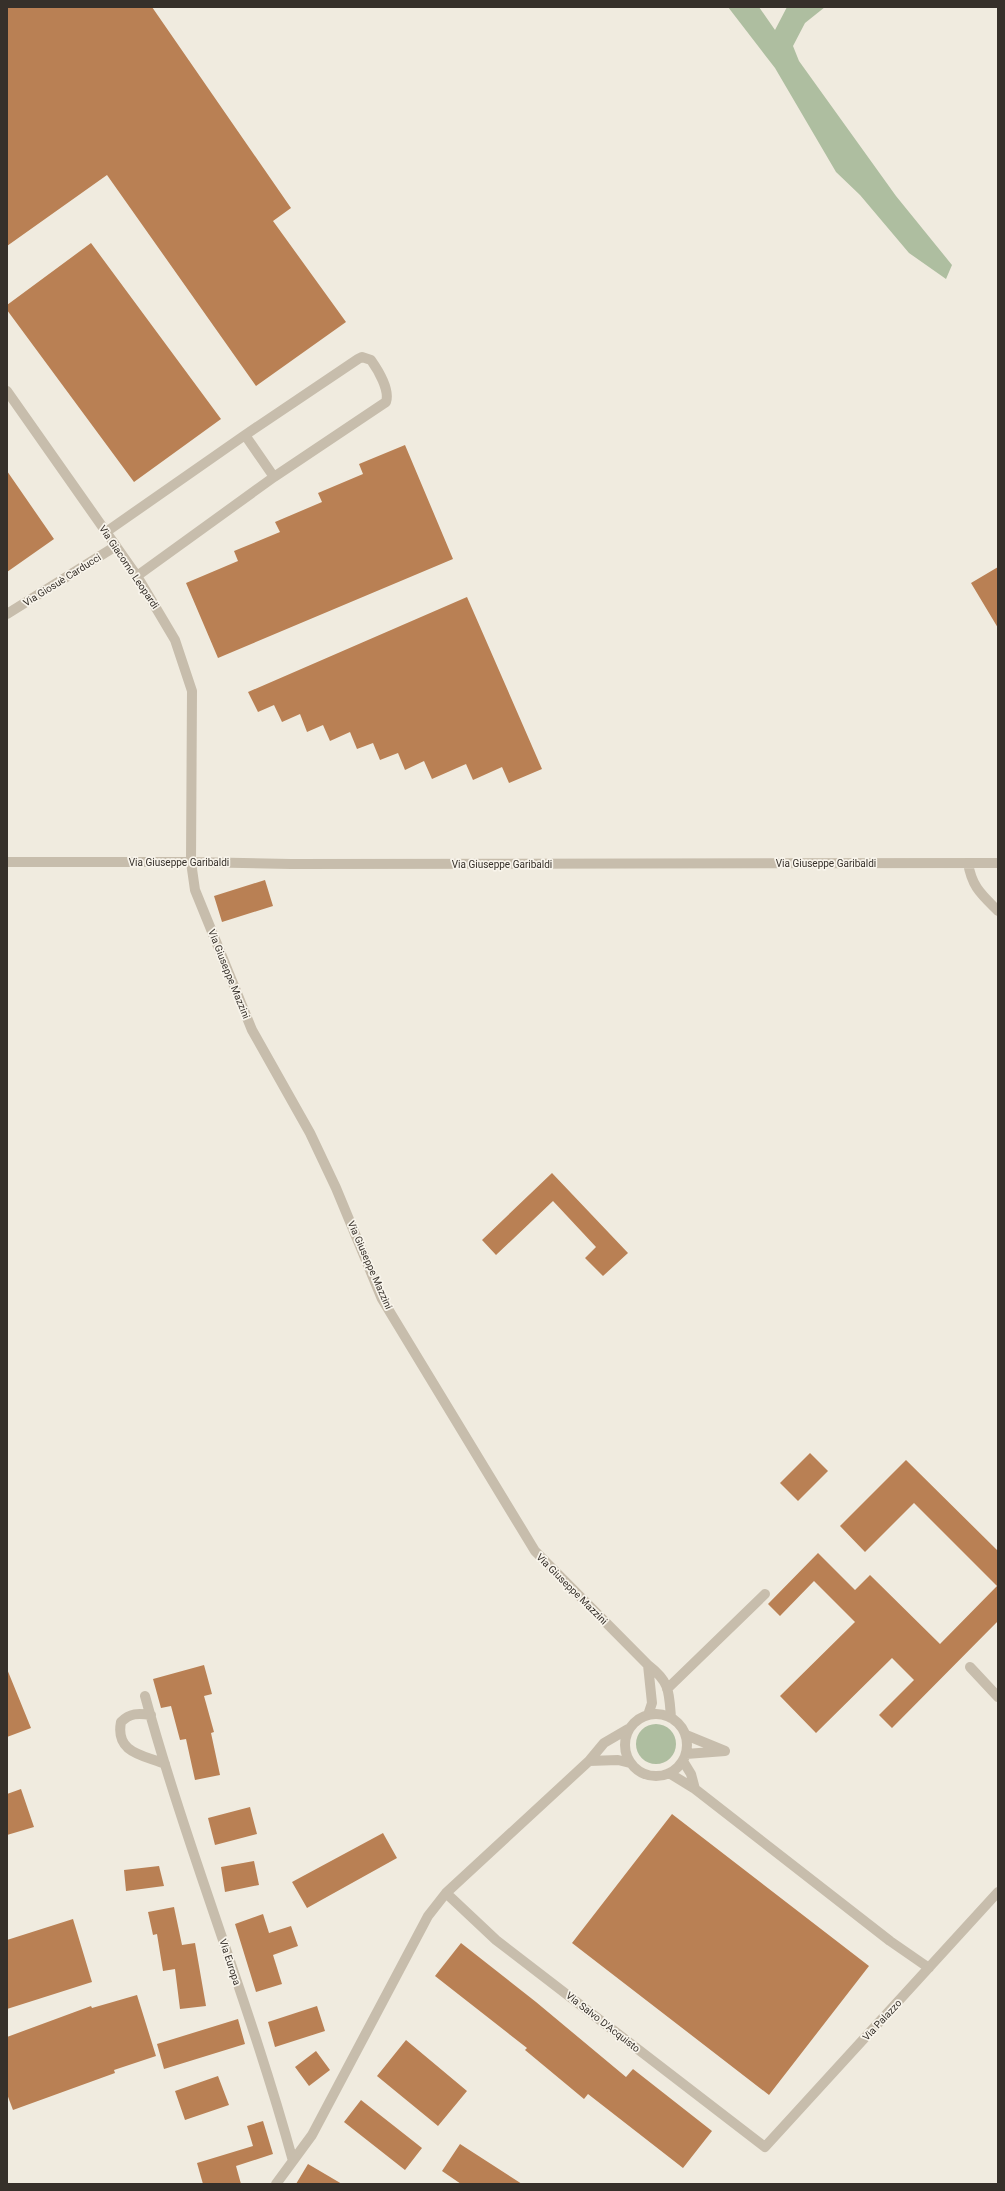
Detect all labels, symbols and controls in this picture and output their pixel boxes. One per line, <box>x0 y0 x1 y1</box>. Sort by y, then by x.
street label: Via Giacomo Leopardi <box>97 523 161 611</box>
street label: Via Giosuè Carducci <box>21 552 103 608</box>
street label: Via Giuseppe Garibaldi <box>129 857 229 868</box>
street label: Via Giuseppe Garibaldi <box>776 858 876 869</box>
street label: Via Giuseppe Garibaldi <box>452 859 552 870</box>
street label: Via Giuseppe Mazzini <box>206 928 252 1020</box>
street label: Via Giuseppe Mazzini <box>346 1219 394 1311</box>
street label: Via Giuseppe Mazzini <box>534 1551 610 1627</box>
street label: Via Europa <box>217 1938 243 1986</box>
street label: Via Salvo D'Acquisto <box>564 1990 642 2054</box>
street label: Via Palazzo <box>860 1997 904 2043</box>

